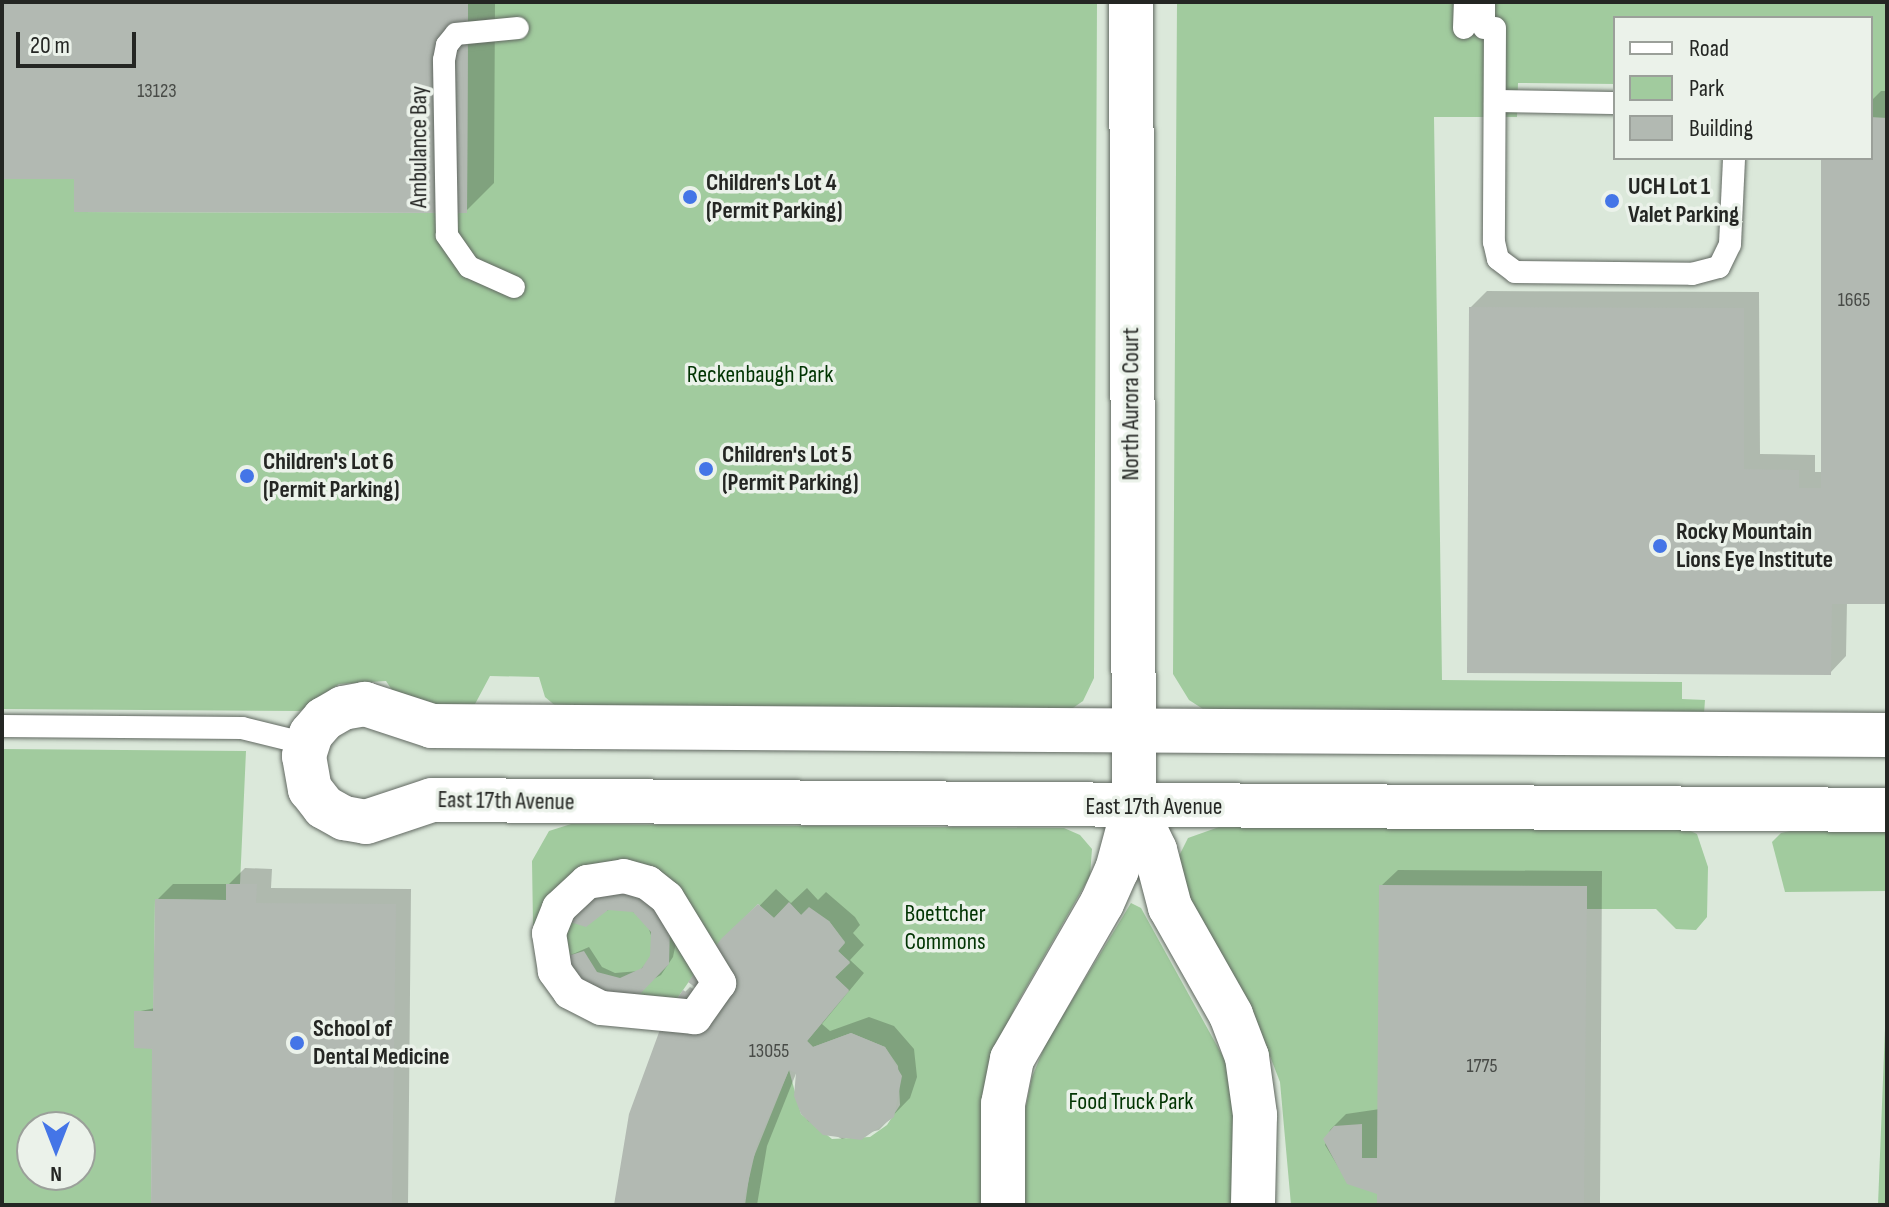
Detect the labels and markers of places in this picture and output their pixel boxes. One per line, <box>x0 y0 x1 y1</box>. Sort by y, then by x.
place label: Children's Lot 4 (Permit Parking) <box>706 169 843 225</box>
place label: UCH Lot 1 Valet Parking <box>1628 173 1739 229</box>
marker: Children's Lot 4 (Permit Parking) <box>681 188 699 206</box>
marker: UCH Lot 1 Valet Parking <box>1603 192 1621 210</box>
place label: Children's Lot 5 (Permit Parking) <box>722 441 859 497</box>
place label: Children's Lot 6 (Permit Parking) <box>263 448 400 504</box>
marker: Children's Lot 5 (Permit Parking) <box>697 460 715 478</box>
marker: Children's Lot 6 (Permit Parking) <box>238 467 256 485</box>
place label: Rocky Mountain Lions Eye Institute <box>1676 518 1833 574</box>
marker: Rocky Mountain Lions Eye Institute <box>1651 537 1669 555</box>
place label: School of Dental Medicine <box>313 1015 450 1071</box>
marker: School of Dental Medicine <box>288 1034 306 1052</box>

